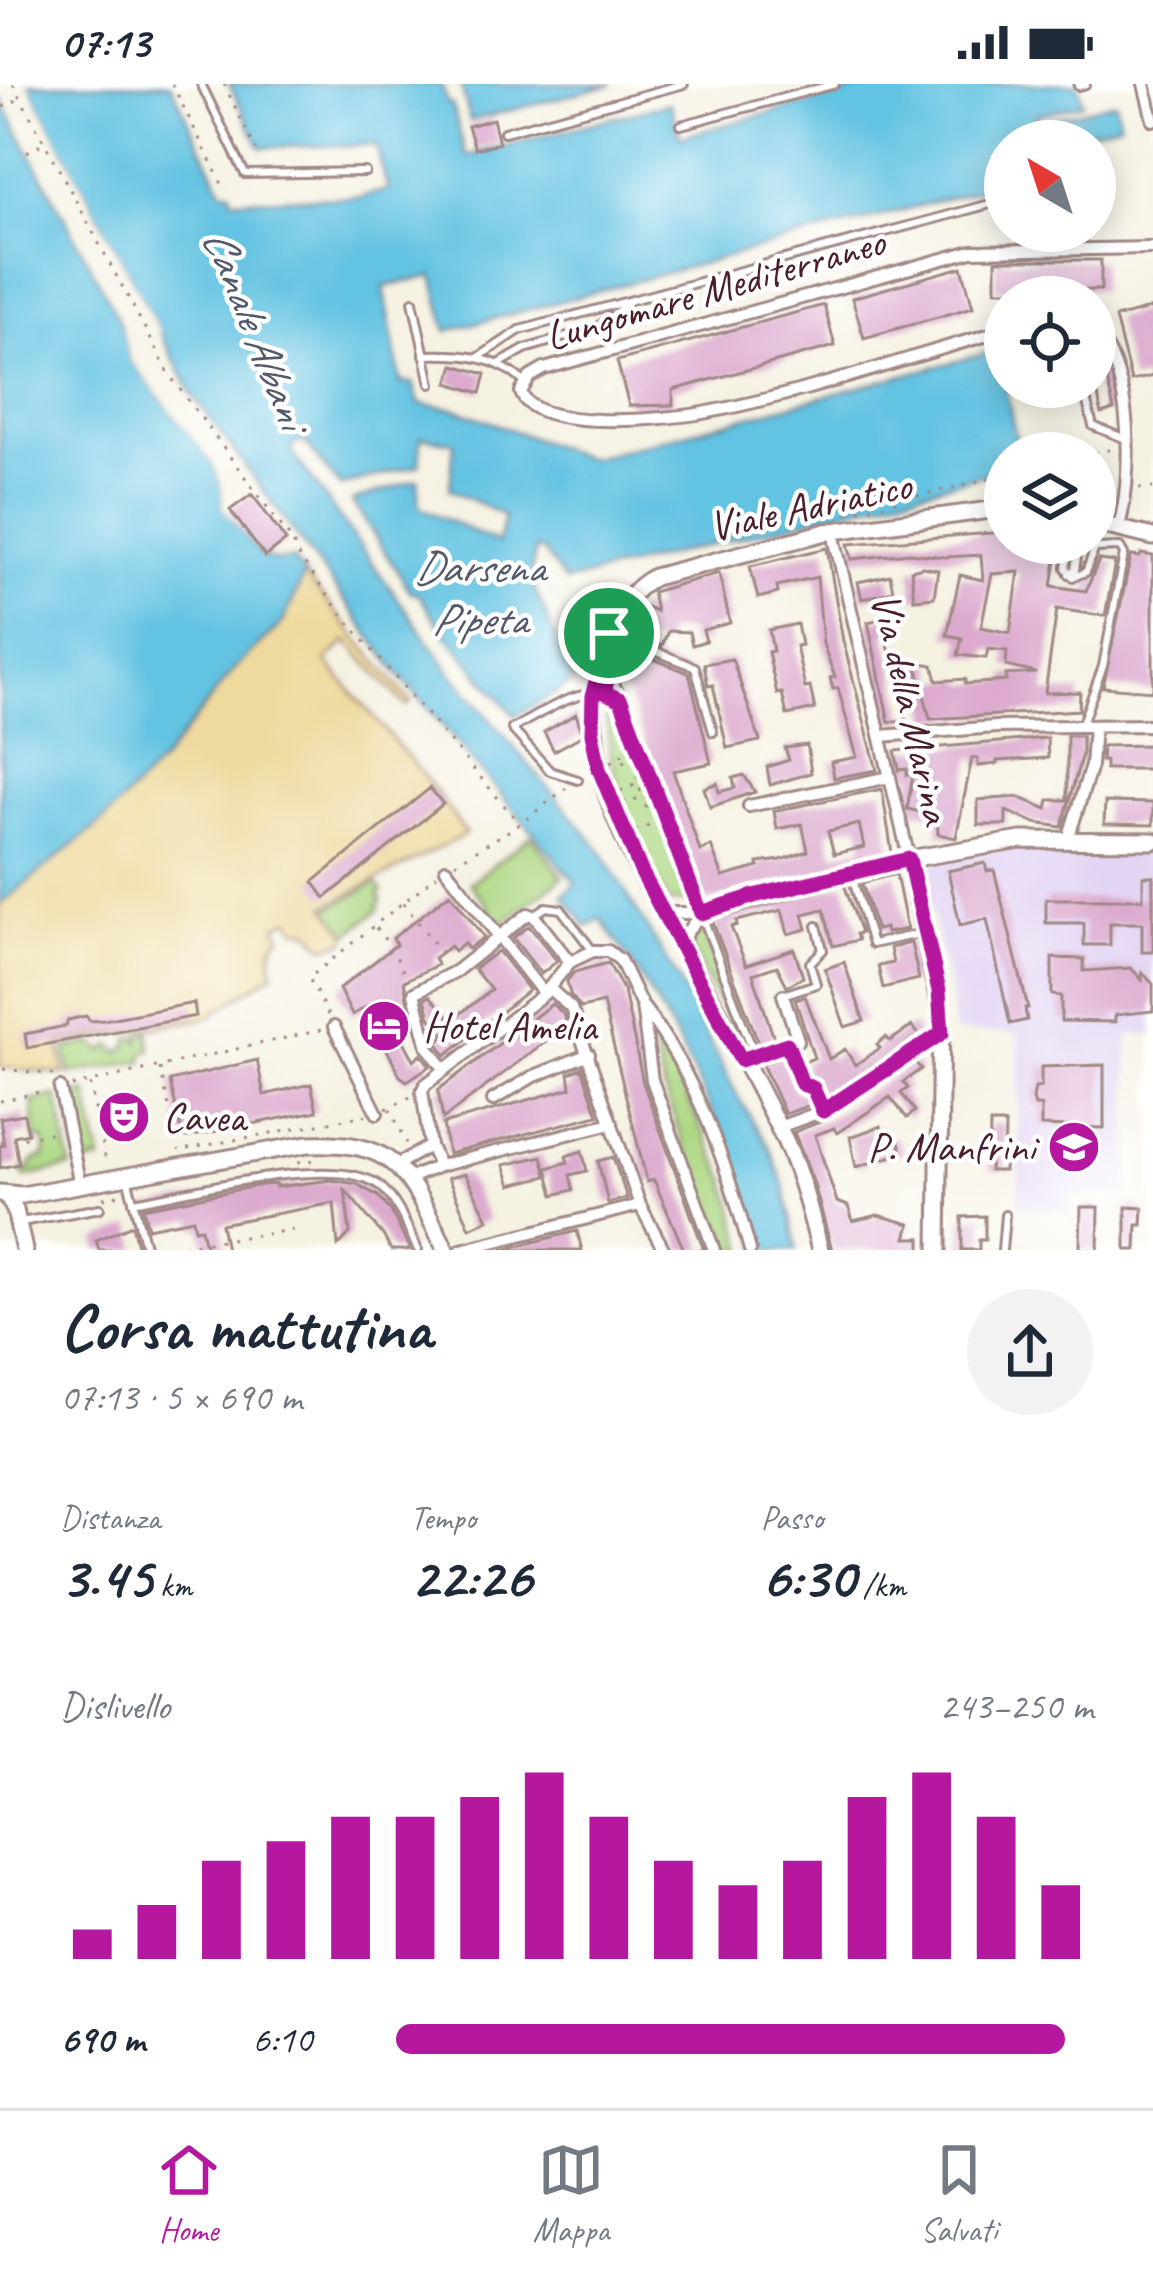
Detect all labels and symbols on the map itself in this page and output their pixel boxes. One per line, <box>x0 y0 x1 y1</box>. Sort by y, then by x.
north arrow <box>984 120 1116 252</box>
street label: Lungomare Mediterraneo <box>539 215 893 363</box>
water label: Canale Albani <box>189 220 325 446</box>
street label: Viale Adriatico <box>704 458 918 553</box>
water label: Darsena Pipeta <box>414 539 549 648</box>
pin <box>558 582 660 684</box>
street label: Via della Marina <box>859 587 964 831</box>
hotel icon: Hotel Amelia <box>356 998 412 1054</box>
place label: Hotel Amelia <box>423 1000 599 1053</box>
theatre icon: Cavea <box>96 1089 152 1145</box>
place label: Cavea <box>163 1091 249 1144</box>
school or university icon: P. Manfrini <box>1046 1119 1102 1175</box>
place label: P. Manfrini <box>868 1121 1040 1174</box>

